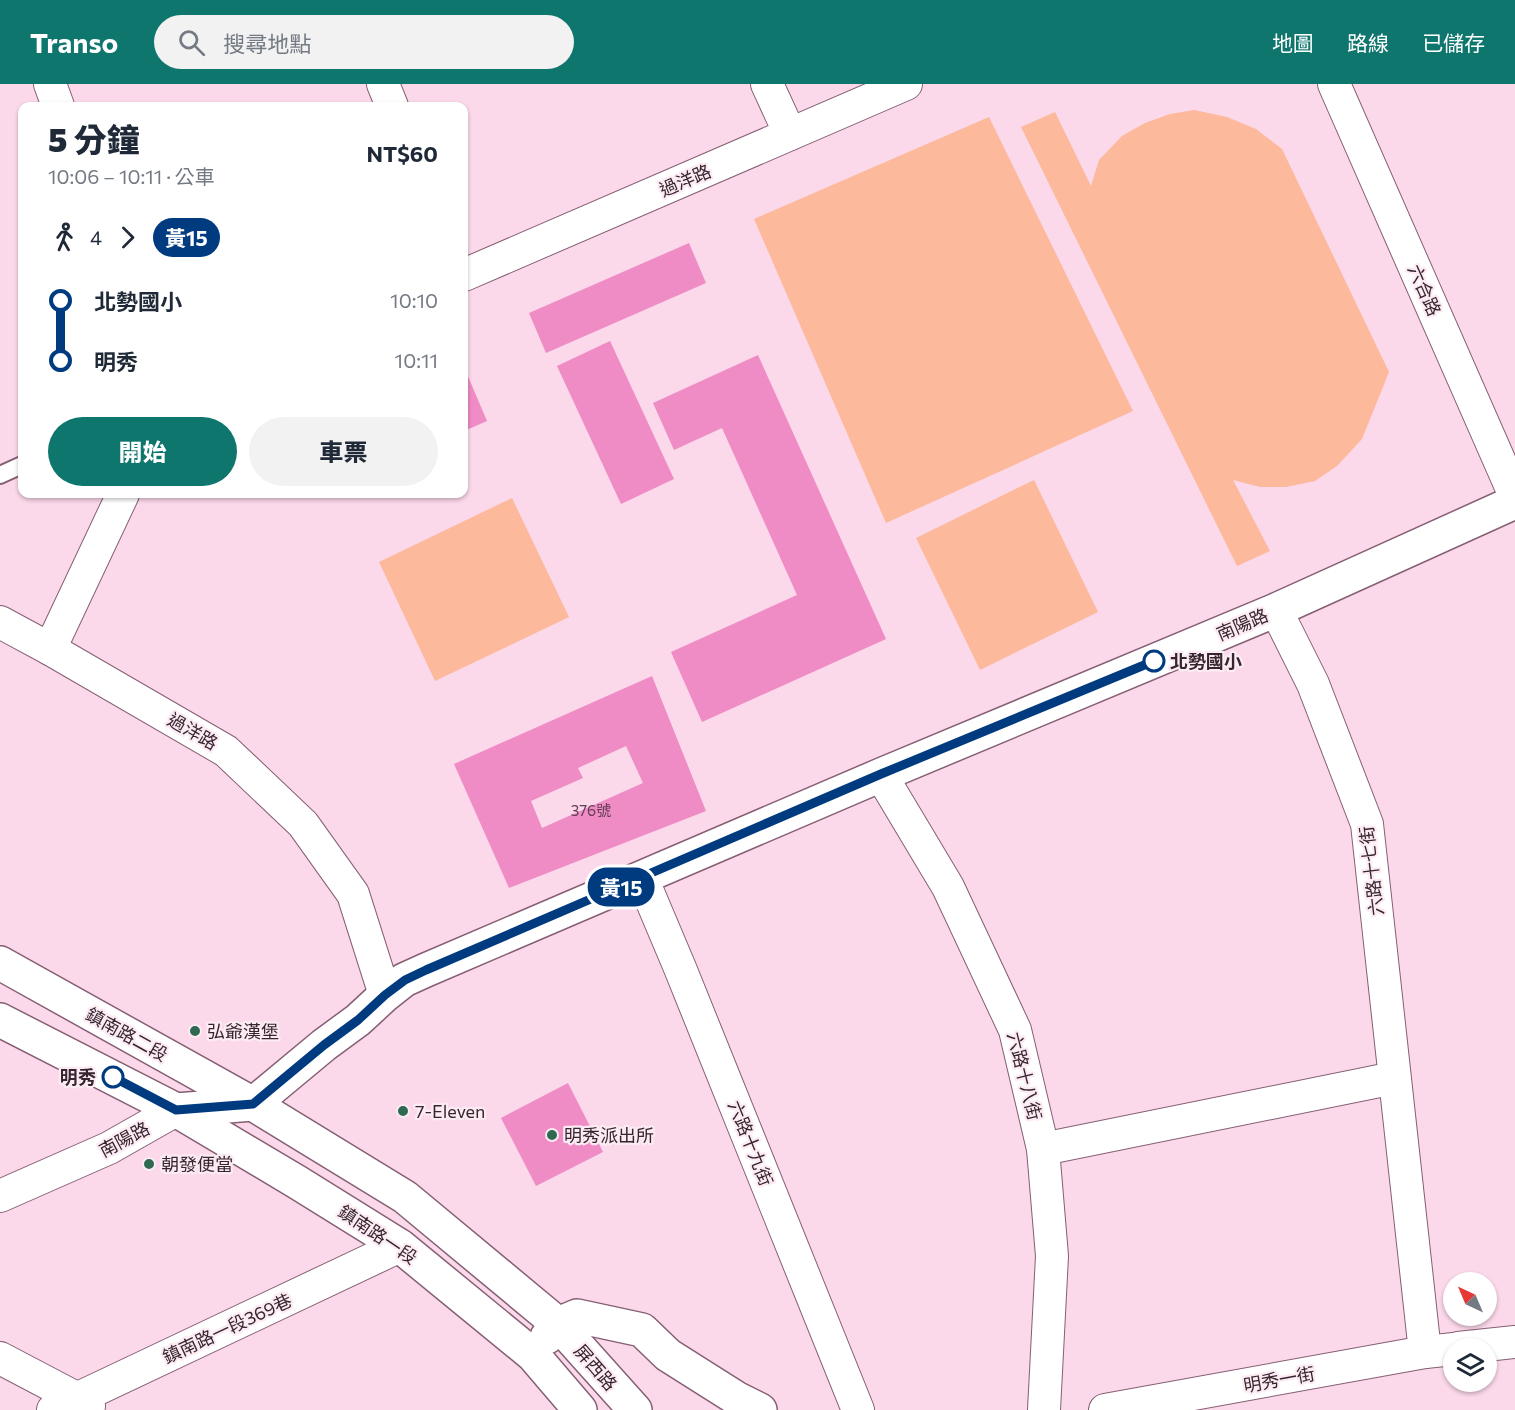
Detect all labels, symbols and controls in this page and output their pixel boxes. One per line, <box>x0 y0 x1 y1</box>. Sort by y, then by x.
search box <box>154 15 574 69</box>
text: Transo <box>30 25 118 59</box>
icon: search <box>175 26 208 59</box>
text: 搜尋地點 <box>223 30 311 57</box>
text: 地圖 <box>1272 30 1314 55</box>
text: 路線 <box>1347 30 1389 55</box>
text: 已儲存 <box>1422 30 1485 55</box>
text: 5 分鐘 <box>48 118 140 159</box>
text: NT$60 <box>366 140 438 167</box>
street label: 過洋路 <box>656 159 714 201</box>
text: 10:06 – 10:11 · 公車 <box>48 164 215 188</box>
icon: walk <box>48 221 81 254</box>
icon: forward <box>111 221 144 254</box>
text: 4 <box>90 225 102 249</box>
text: 黃15 <box>165 225 208 250</box>
street label: 六合路 <box>1404 261 1446 319</box>
text: 北勢國小 <box>94 288 182 315</box>
text: 10:10 <box>390 288 438 312</box>
text: 明秀 <box>94 348 138 375</box>
text: 10:11 <box>395 348 438 372</box>
button: 開始 <box>48 417 237 486</box>
button: 車票 <box>249 417 438 486</box>
street label: 南陽路 <box>1213 603 1271 645</box>
marker: 北勢國小 <box>1143 650 1165 672</box>
place label: 北勢國小 <box>1170 650 1242 672</box>
street label: 過洋路 <box>164 708 222 754</box>
house number: 376號 <box>571 801 611 819</box>
street label: 六路十七街 <box>1355 825 1387 917</box>
line badge: 黃15 <box>586 868 656 906</box>
text: 黃15 <box>600 875 642 900</box>
street label: 鎮南路二段 <box>82 1003 172 1065</box>
place label: 弘爺漢堡 <box>207 1020 279 1042</box>
marker: 弘爺漢堡 <box>188 1024 202 1038</box>
street label: 六路十八街 <box>1003 1030 1047 1122</box>
place label: 明秀 <box>60 1066 96 1088</box>
marker: 明秀 <box>102 1066 124 1088</box>
street label: 六路十九街 <box>724 1097 778 1189</box>
place label: 7-Eleven <box>415 1100 485 1122</box>
marker: 7-Eleven <box>396 1104 410 1118</box>
street label: 南陽路 <box>95 1117 153 1161</box>
place label: 明秀派出所 <box>564 1124 654 1146</box>
marker: 明秀派出所 <box>545 1128 559 1142</box>
place label: 朝發便當 <box>161 1153 233 1175</box>
marker: 朝發便當 <box>142 1157 156 1171</box>
street label: 鎮南路一段 <box>335 1200 421 1268</box>
north arrow <box>1443 1272 1497 1326</box>
map controls <box>1443 1272 1497 1392</box>
street label: 鎮南路一段369巷 <box>159 1288 295 1368</box>
button: layers <box>1443 1338 1497 1392</box>
street label: 屏西路 <box>570 1339 622 1395</box>
street label: 明秀一街 <box>1242 1362 1316 1396</box>

